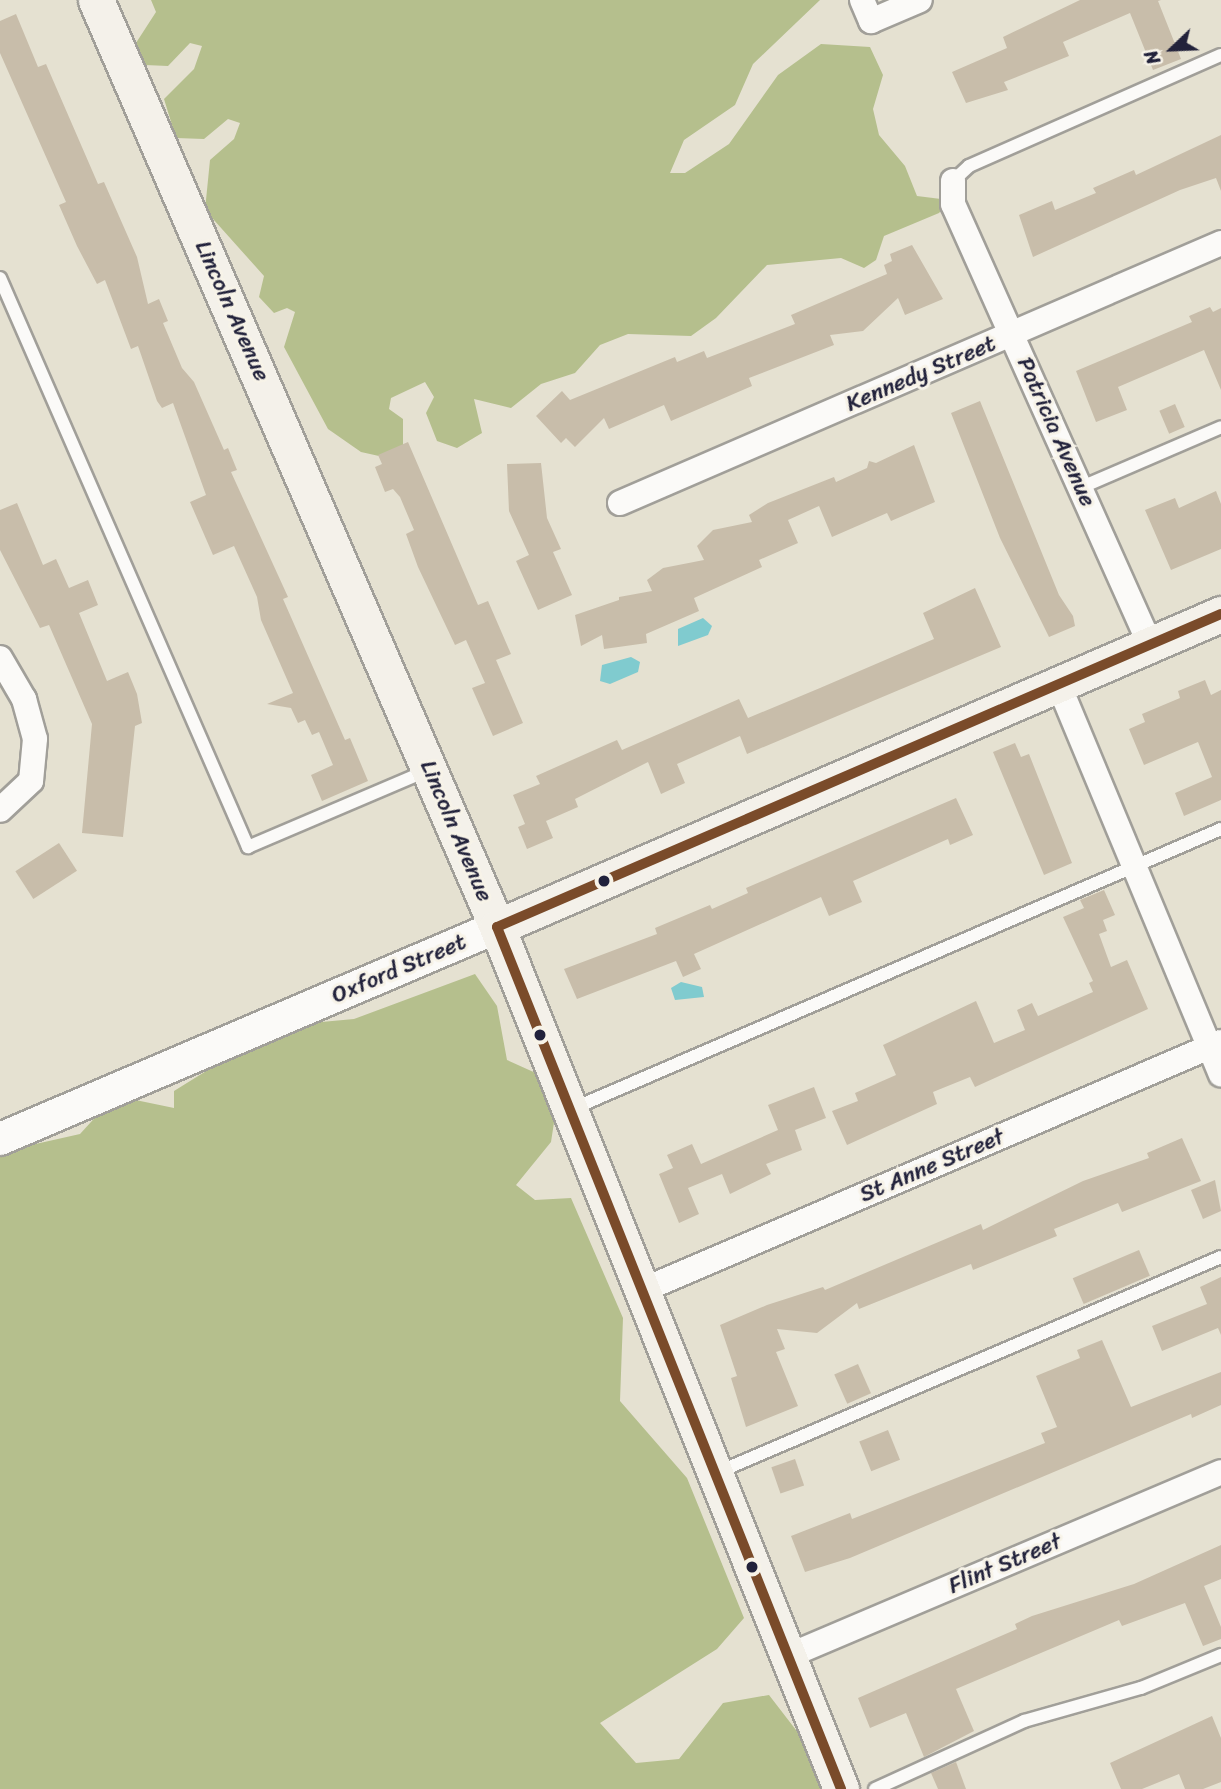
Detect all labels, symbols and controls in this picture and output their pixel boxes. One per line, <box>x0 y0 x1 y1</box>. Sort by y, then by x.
north arrow <box>1137 14 1207 84</box>
text: N <box>1134 45 1170 70</box>
street label: Lincoln Avenue <box>189 236 275 386</box>
street label: Kennedy Street <box>842 330 1000 418</box>
street label: Patricia Avenue <box>1011 353 1101 511</box>
street label: Lincoln Avenue <box>414 756 498 906</box>
unlabelled marker <box>597 874 611 888</box>
street label: Oxford Street <box>328 928 470 1010</box>
unlabelled marker <box>533 1028 547 1042</box>
street label: St Anne Street <box>855 1123 1009 1209</box>
street label: Flint Street <box>944 1528 1066 1600</box>
unlabelled marker <box>745 1560 759 1574</box>

